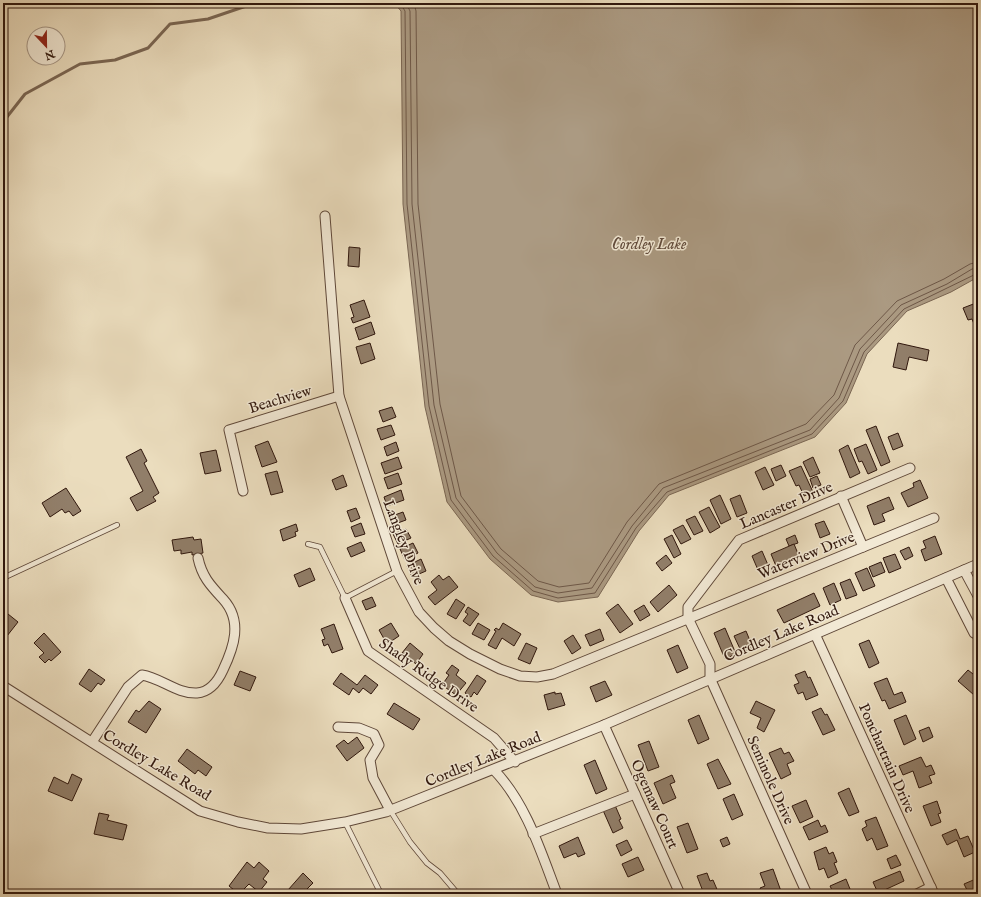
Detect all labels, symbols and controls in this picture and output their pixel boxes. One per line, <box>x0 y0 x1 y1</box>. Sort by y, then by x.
north arrow <box>26 26 66 66</box>
text: N <box>42 46 57 63</box>
water label: Cordley Lake <box>612 235 687 255</box>
street label: Beachview <box>246 381 315 418</box>
street label: Lancaster Drive <box>737 477 836 534</box>
street label: Langley Drive <box>379 497 429 588</box>
street label: Waterview Drive <box>755 527 858 584</box>
street label: Cordley Lake Road <box>721 600 842 666</box>
street label: Shady Ridge Drive <box>375 634 482 717</box>
street label: Ponchartrain Drive <box>854 700 919 816</box>
street label: Cordley Lake Road <box>99 726 215 806</box>
street label: Cordley Lake Road <box>423 727 545 791</box>
street label: Seminole Drive <box>742 733 799 828</box>
street label: Ogemaw Court <box>626 757 683 852</box>

